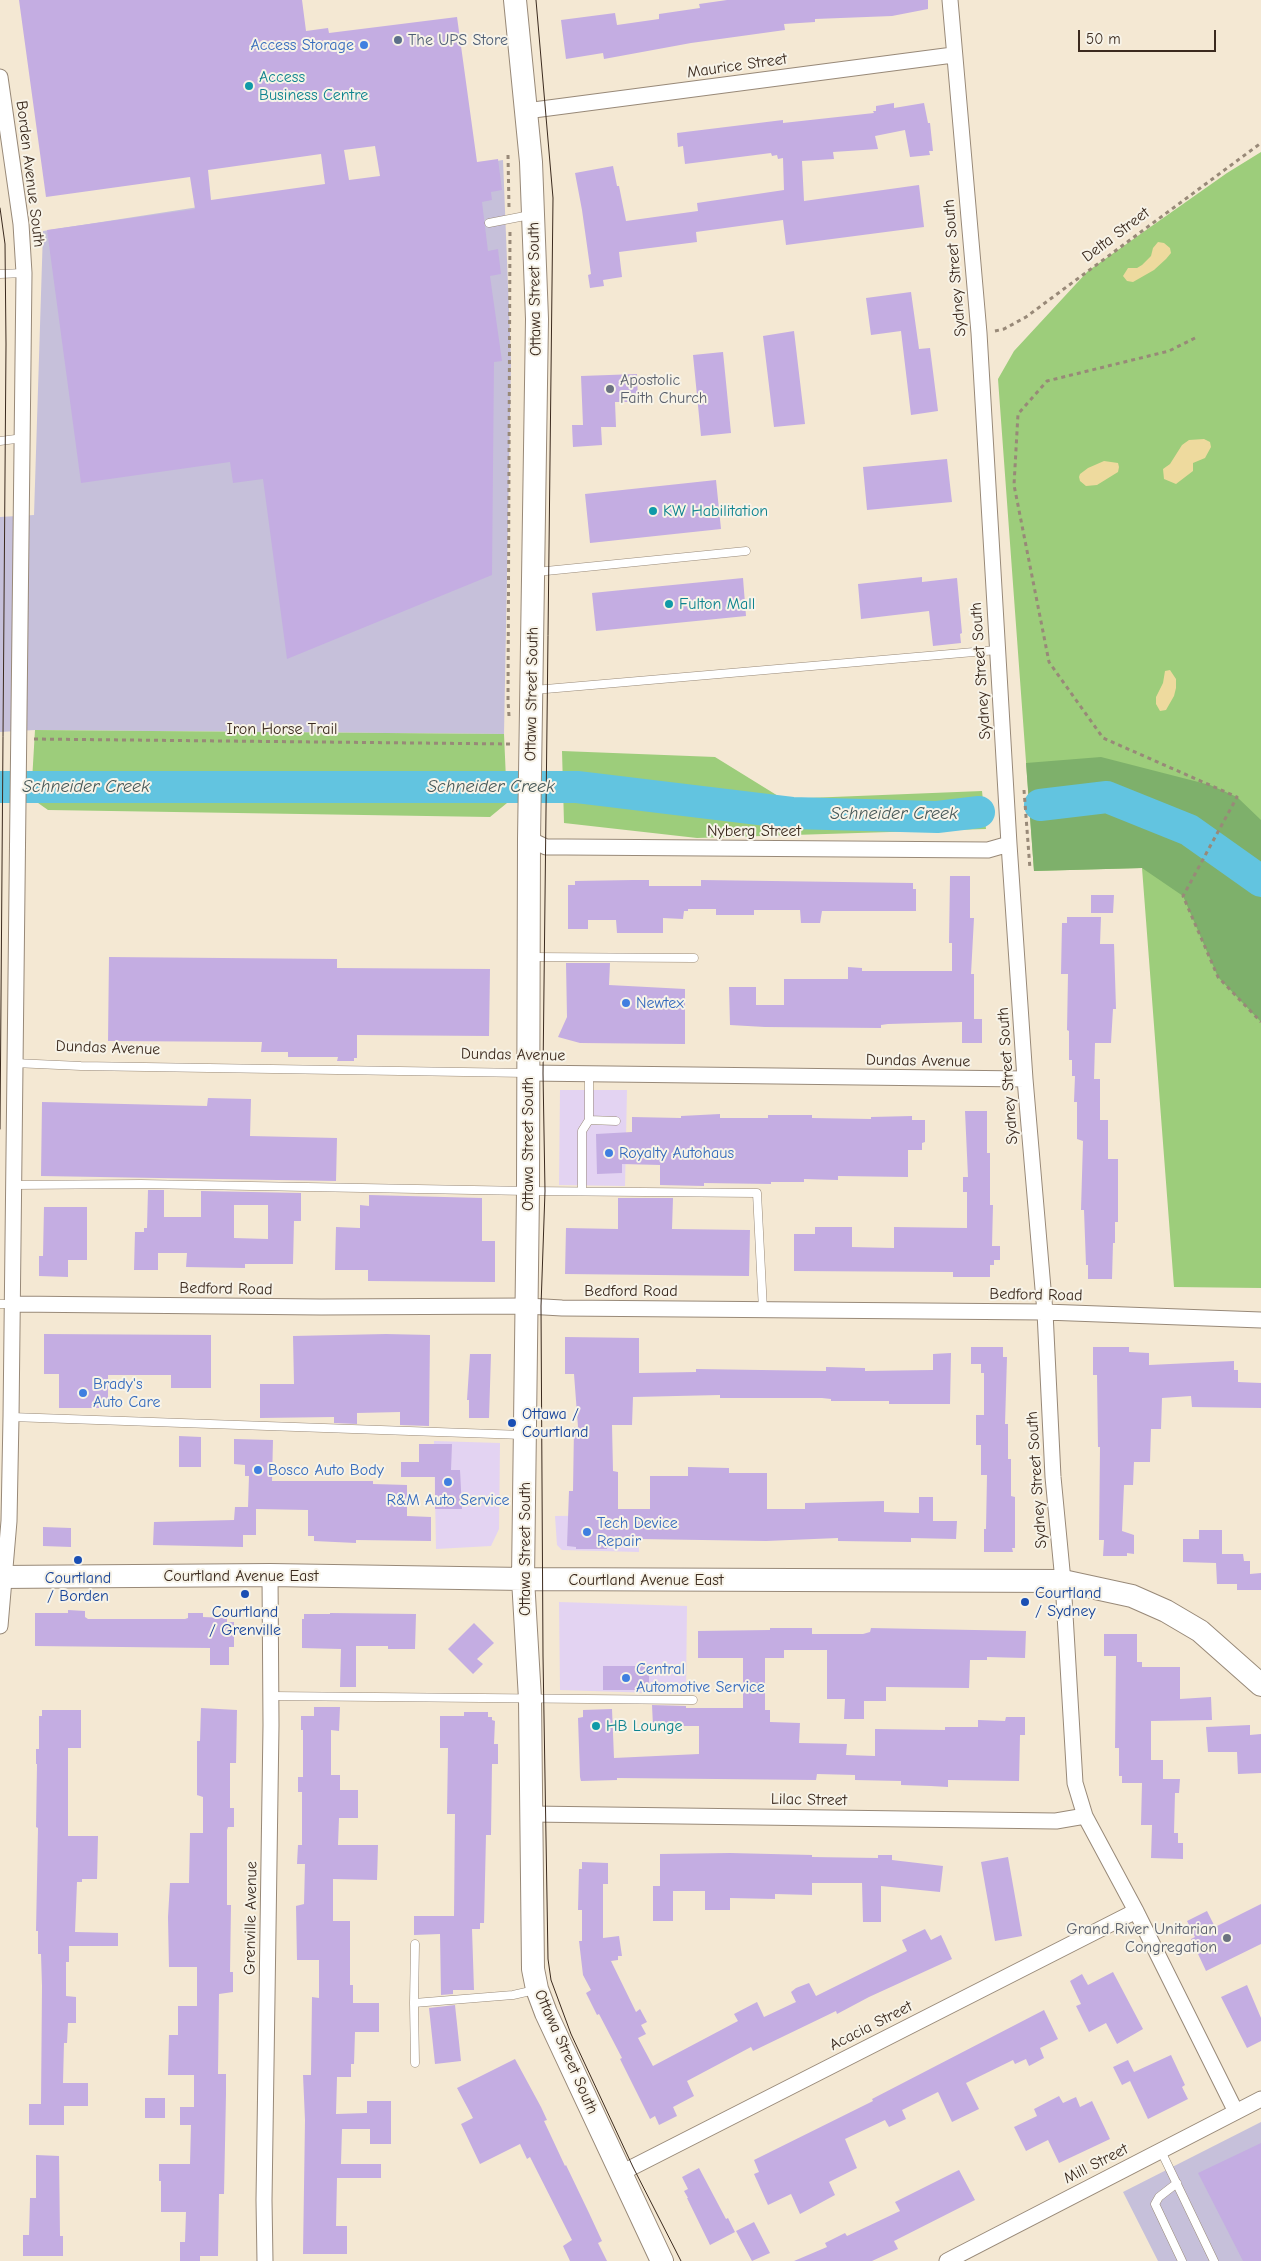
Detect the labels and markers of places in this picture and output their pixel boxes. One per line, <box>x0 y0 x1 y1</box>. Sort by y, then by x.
place label: The UPS Store <box>408 30 508 50</box>
marker: The UPS Store <box>392 34 404 46</box>
place label: Access Storage <box>250 35 354 55</box>
marker: Access Storage <box>358 39 370 51</box>
place label: Access Business Centre <box>259 67 368 105</box>
marker: Access Business Centre <box>243 80 255 92</box>
place label: Apostolic Faith Church <box>620 370 707 408</box>
marker: Apostolic Faith Church <box>604 383 616 395</box>
place label: KW Habilitation <box>663 501 768 521</box>
marker: KW Habilitation <box>647 505 659 517</box>
place label: Fulton Mall <box>679 594 755 614</box>
marker: Fulton Mall <box>663 598 675 610</box>
place label: Newtex <box>636 993 684 1013</box>
marker: Newtex <box>620 997 632 1009</box>
place label: Royalty Autohaus <box>619 1143 734 1163</box>
marker: Royalty Autohaus <box>603 1147 615 1159</box>
place label: Brady's Auto Care <box>93 1374 161 1412</box>
marker: Brady's Auto Care <box>77 1387 89 1399</box>
place label: Ottawa / Courtland <box>522 1404 588 1442</box>
marker: Ottawa / Courtland <box>506 1417 518 1429</box>
place label: Bosco Auto Body <box>268 1460 384 1480</box>
marker: Bosco Auto Body <box>252 1464 264 1476</box>
marker: R&M Auto Service <box>442 1476 454 1488</box>
place label: R&M Auto Service <box>386 1490 510 1510</box>
place label: Tech Device Repair <box>597 1513 678 1551</box>
marker: Tech Device Repair <box>581 1526 593 1538</box>
marker: Courtland / Borden <box>72 1554 84 1566</box>
place label: Courtland / Borden <box>45 1568 111 1606</box>
place label: Courtland / Sydney <box>1035 1583 1101 1621</box>
marker: Courtland / Grenville <box>239 1588 251 1600</box>
marker: Courtland / Sydney <box>1019 1596 1031 1608</box>
place label: Courtland / Grenville <box>209 1602 281 1640</box>
place label: Central Automotive Service <box>636 1659 765 1697</box>
marker: Central Automotive Service <box>620 1672 632 1684</box>
place label: HB Lounge <box>606 1716 683 1736</box>
marker: HB Lounge <box>590 1720 602 1732</box>
place label: Grand River Unitarian Congregation <box>1066 1919 1217 1957</box>
marker: Grand River Unitarian Congregation <box>1221 1932 1233 1944</box>

